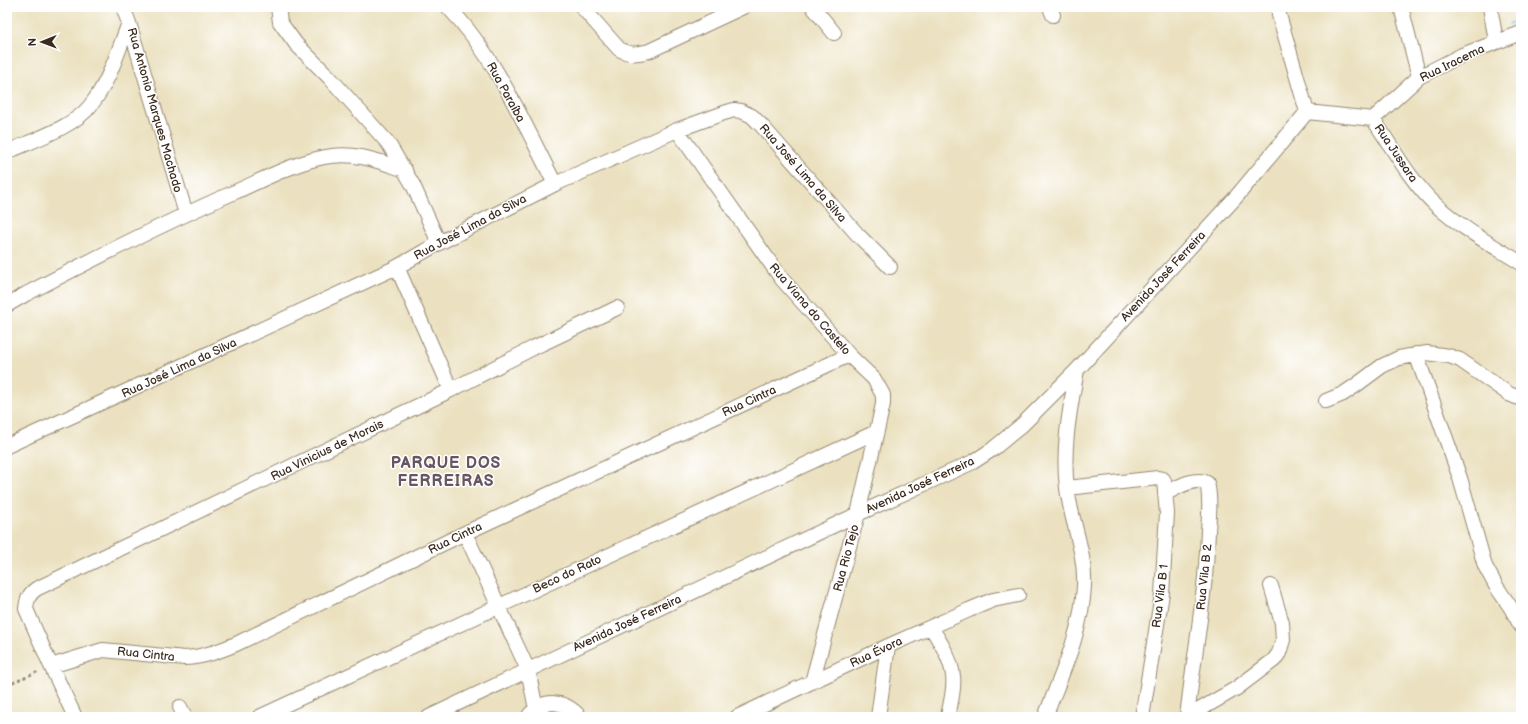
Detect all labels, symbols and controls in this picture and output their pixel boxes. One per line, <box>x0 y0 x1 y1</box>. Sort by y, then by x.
north arrow <box>22 22 62 62</box>
street label: Rua Antonio Marques Machado <box>124 26 185 195</box>
text: N <box>26 38 39 46</box>
street label: Rua Iracema <box>1417 41 1487 86</box>
street label: Rua Paraíba <box>483 60 528 125</box>
street label: Rua José Lima da Silva <box>756 121 850 226</box>
street label: Rua Jussara <box>1371 121 1421 185</box>
street label: Rua José Lima da Silva <box>411 191 529 263</box>
street label: Avenida José Ferreira <box>1118 228 1209 325</box>
street label: Rua Viana do Castelo <box>766 260 854 358</box>
street label: Rua José Lima da Silva <box>119 335 239 402</box>
street label: Rua Cintra <box>720 382 779 420</box>
street label: Rua Vinicius de Morais <box>268 417 386 484</box>
district label: PARQUE DOS FERREIRAS <box>391 454 501 491</box>
street label: Avenida José Ferreira <box>864 454 977 517</box>
street label: Rua Cintra <box>426 519 485 558</box>
street label: Rua Rio Tejo <box>830 523 863 593</box>
street label: Rua Vila B 2 <box>1194 543 1215 611</box>
street label: Beco do Rato <box>530 552 604 597</box>
street label: Rua Vila B 1 <box>1149 563 1172 629</box>
street label: Avenida José Ferreira <box>571 592 684 655</box>
street label: Rua Évora <box>847 633 905 671</box>
street label: Rua Cintra <box>116 644 176 665</box>

